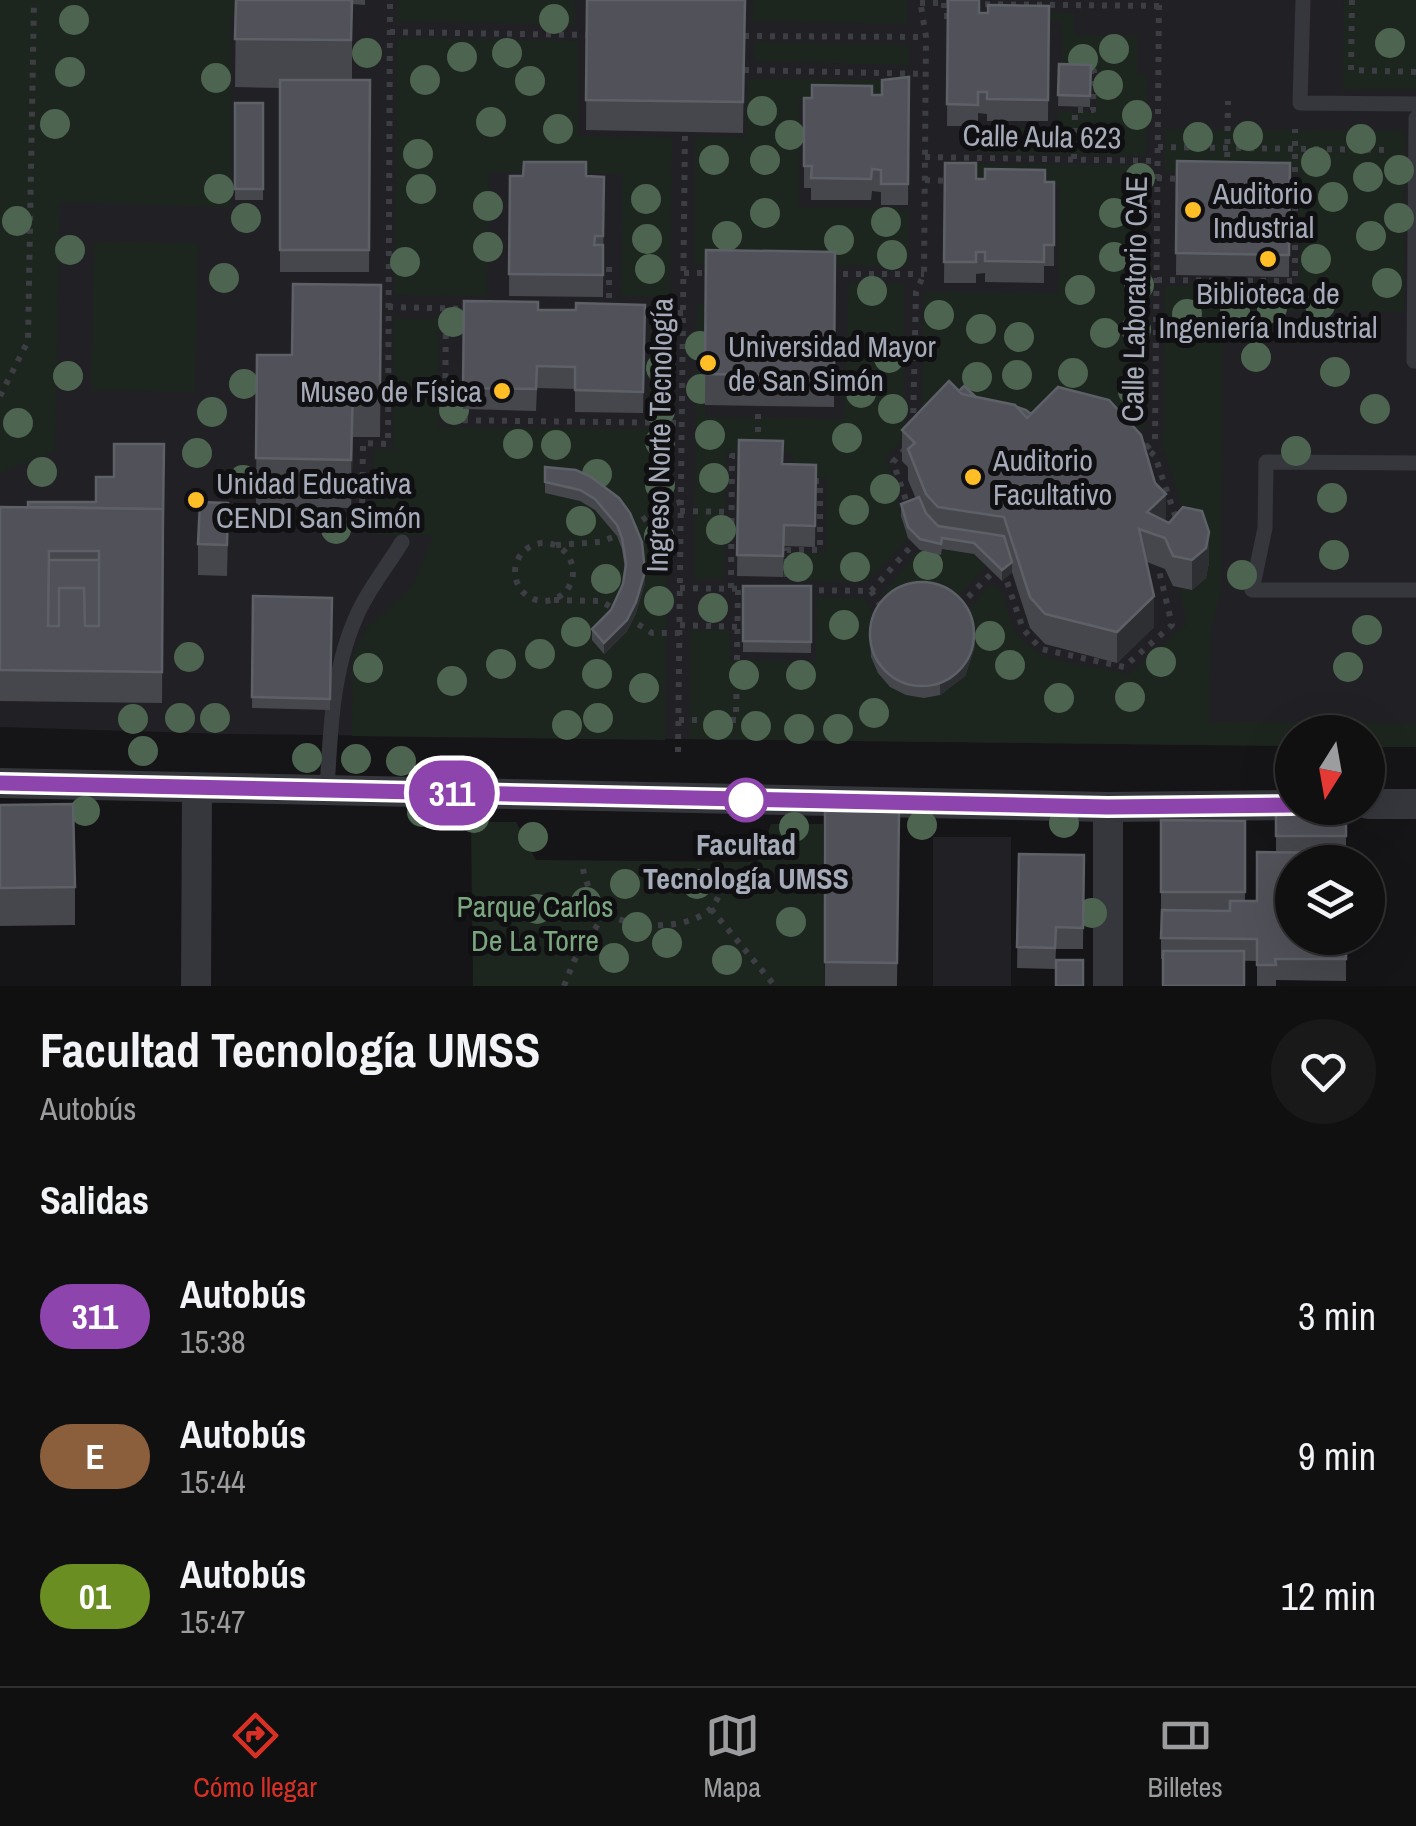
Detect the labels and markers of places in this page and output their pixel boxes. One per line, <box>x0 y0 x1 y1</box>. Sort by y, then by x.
place label: Auditorio Industrial <box>1212 173 1314 247</box>
marker: Auditorio Industrial <box>1182 199 1204 221</box>
marker: Biblioteca de Ingeniería Industrial <box>1257 248 1279 270</box>
place label: Biblioteca de Ingeniería Industrial <box>1159 273 1377 347</box>
place label: Universidad Mayor de San Simón <box>728 326 937 400</box>
marker: Universidad Mayor de San Simón <box>697 352 719 374</box>
place label: Museo de Física <box>300 371 482 411</box>
marker: Museo de Física <box>491 380 513 402</box>
place label: Auditorio Facultativo <box>992 440 1112 514</box>
place label: Unidad Educativa CENDI San Simón <box>216 463 421 537</box>
marker: Auditorio Facultativo <box>962 466 984 488</box>
marker: Unidad Educativa CENDI San Simón <box>185 489 207 511</box>
marker: Facultad Tecnología UMSS <box>725 779 767 821</box>
place label: Facultad Tecnología UMSS <box>643 824 849 898</box>

